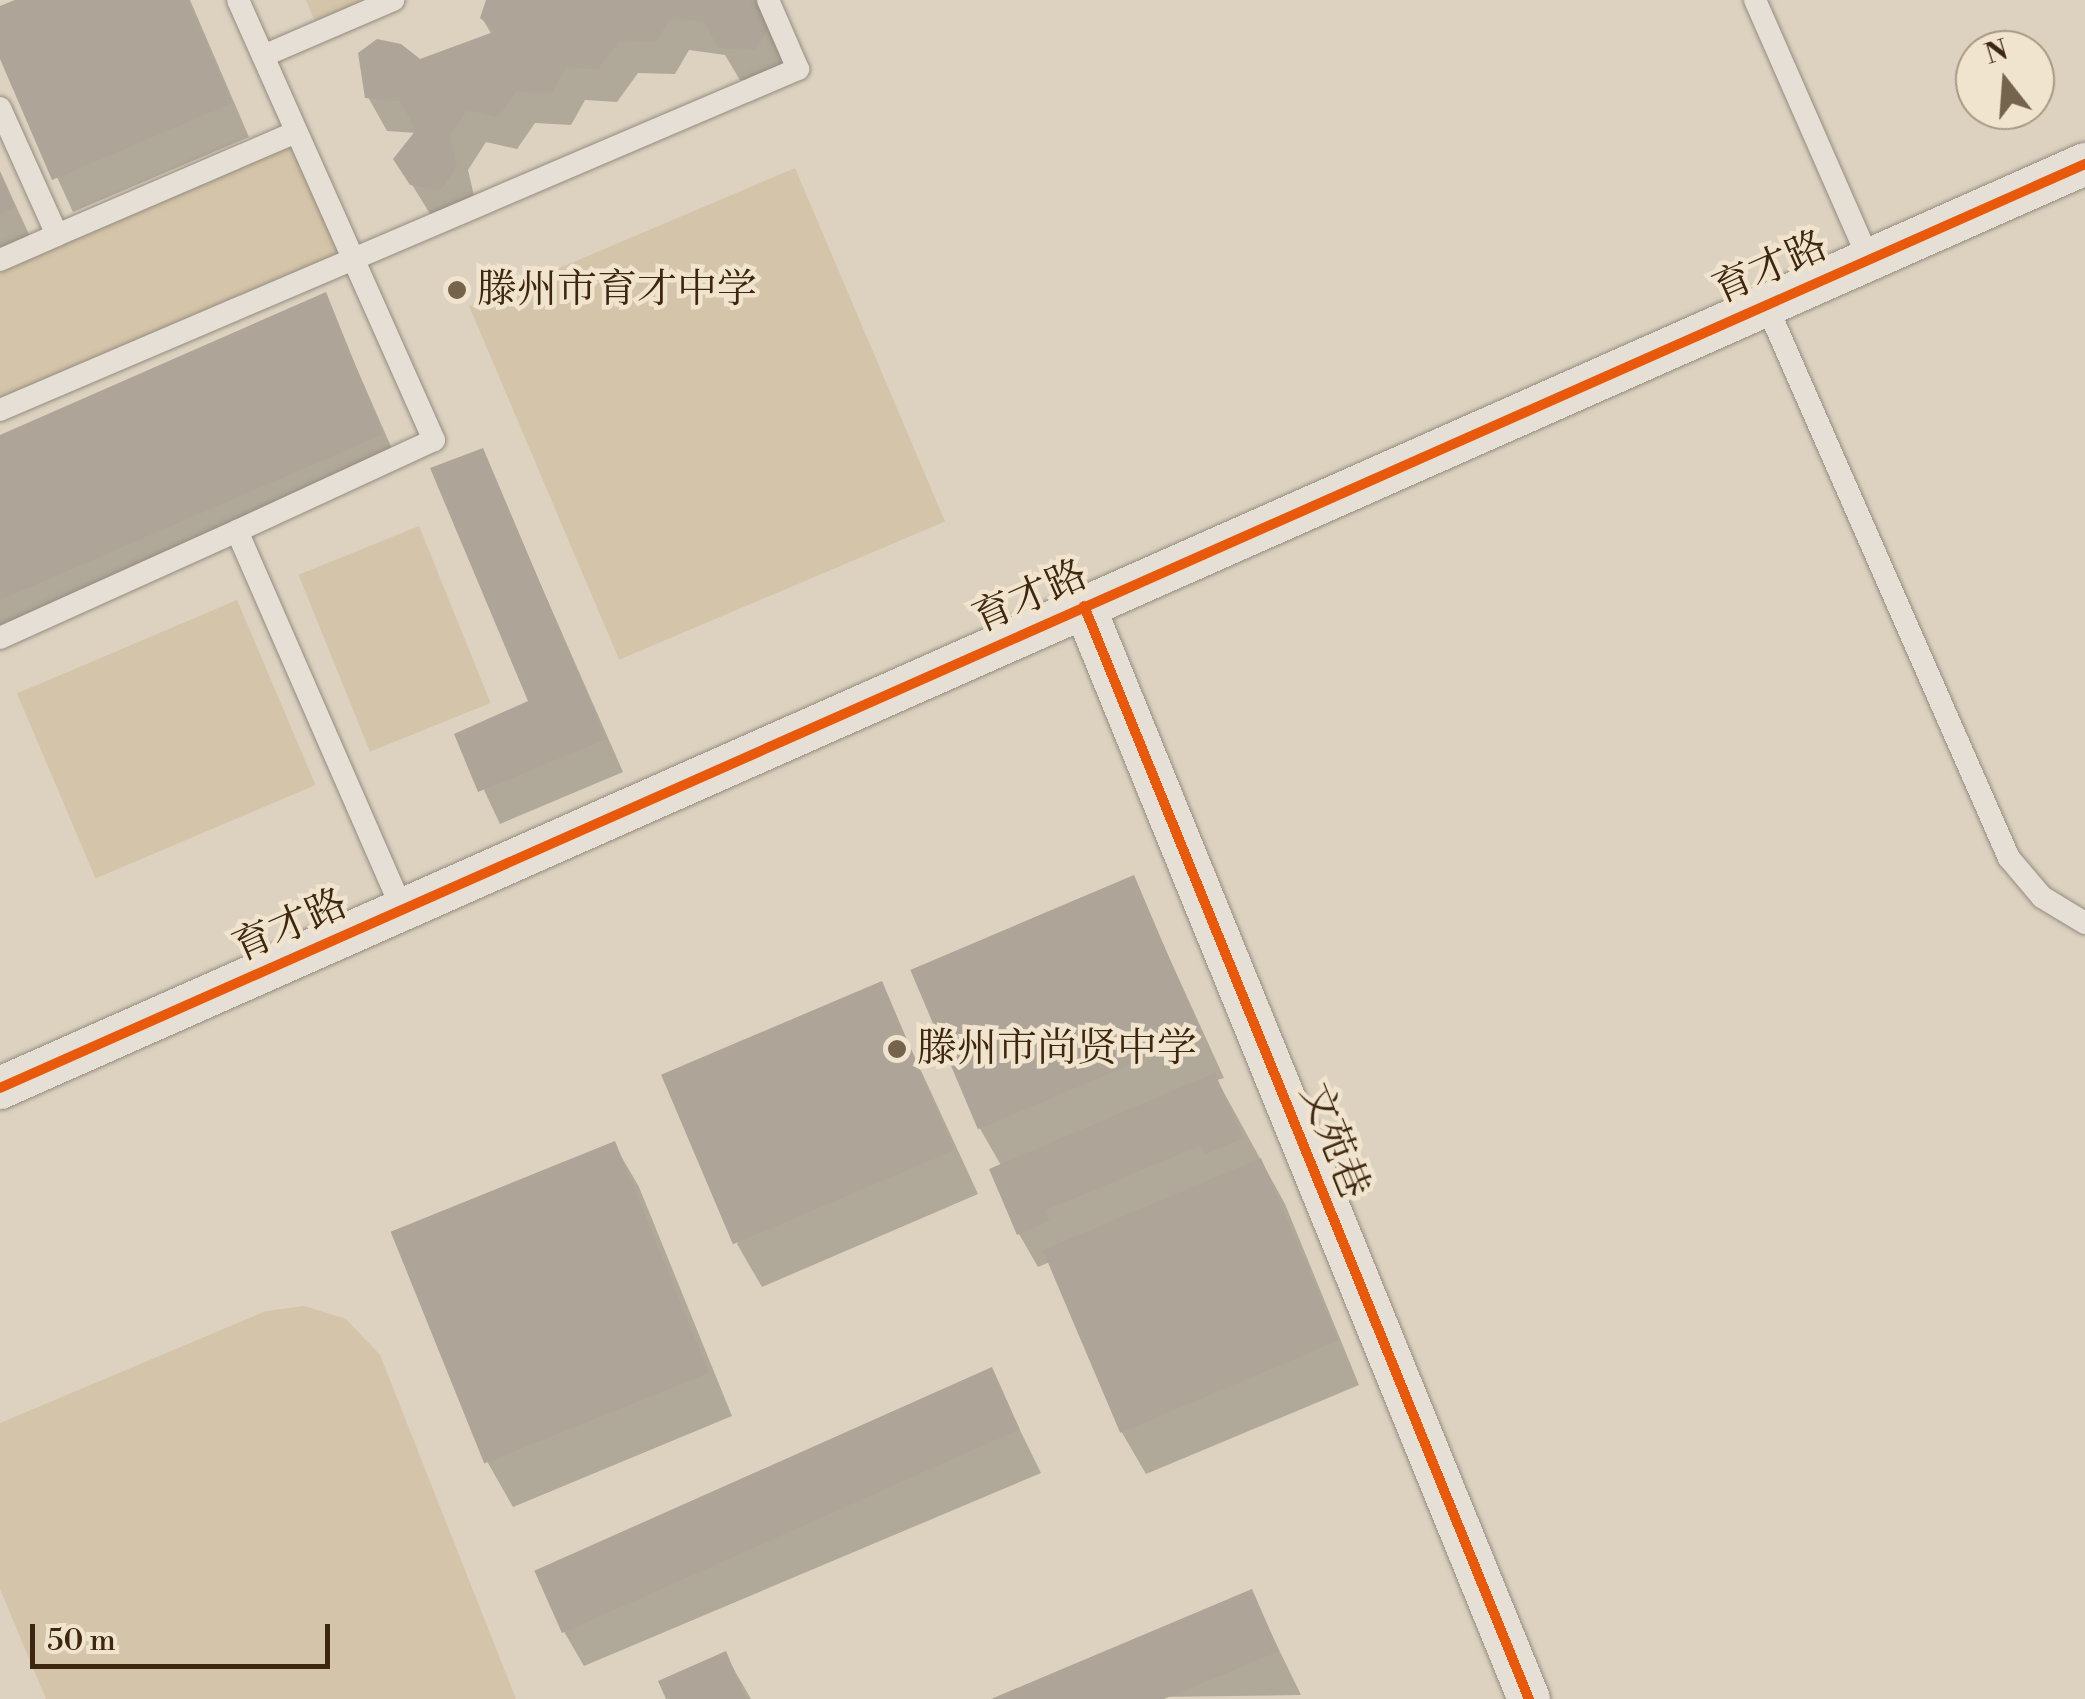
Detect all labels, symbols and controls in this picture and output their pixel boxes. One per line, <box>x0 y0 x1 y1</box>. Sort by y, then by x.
north arrow <box>1955 30 2055 130</box>
text: N <box>1981 33 2012 73</box>
street label: 育才路 <box>1705 222 1835 314</box>
place label: 滕州市育才中学 <box>477 266 757 314</box>
marker: 滕州市育才中学 <box>446 279 468 301</box>
street label: 育才路 <box>965 551 1095 643</box>
street label: 育才路 <box>225 880 355 972</box>
place label: 滕州市尚贤中学 <box>917 1025 1197 1073</box>
marker: 滕州市尚贤中学 <box>886 1038 908 1060</box>
street label: 文苑巷 <box>1289 1076 1379 1206</box>
scale bar <box>35 1604 335 1666</box>
text: 50 m <box>47 1622 116 1660</box>

